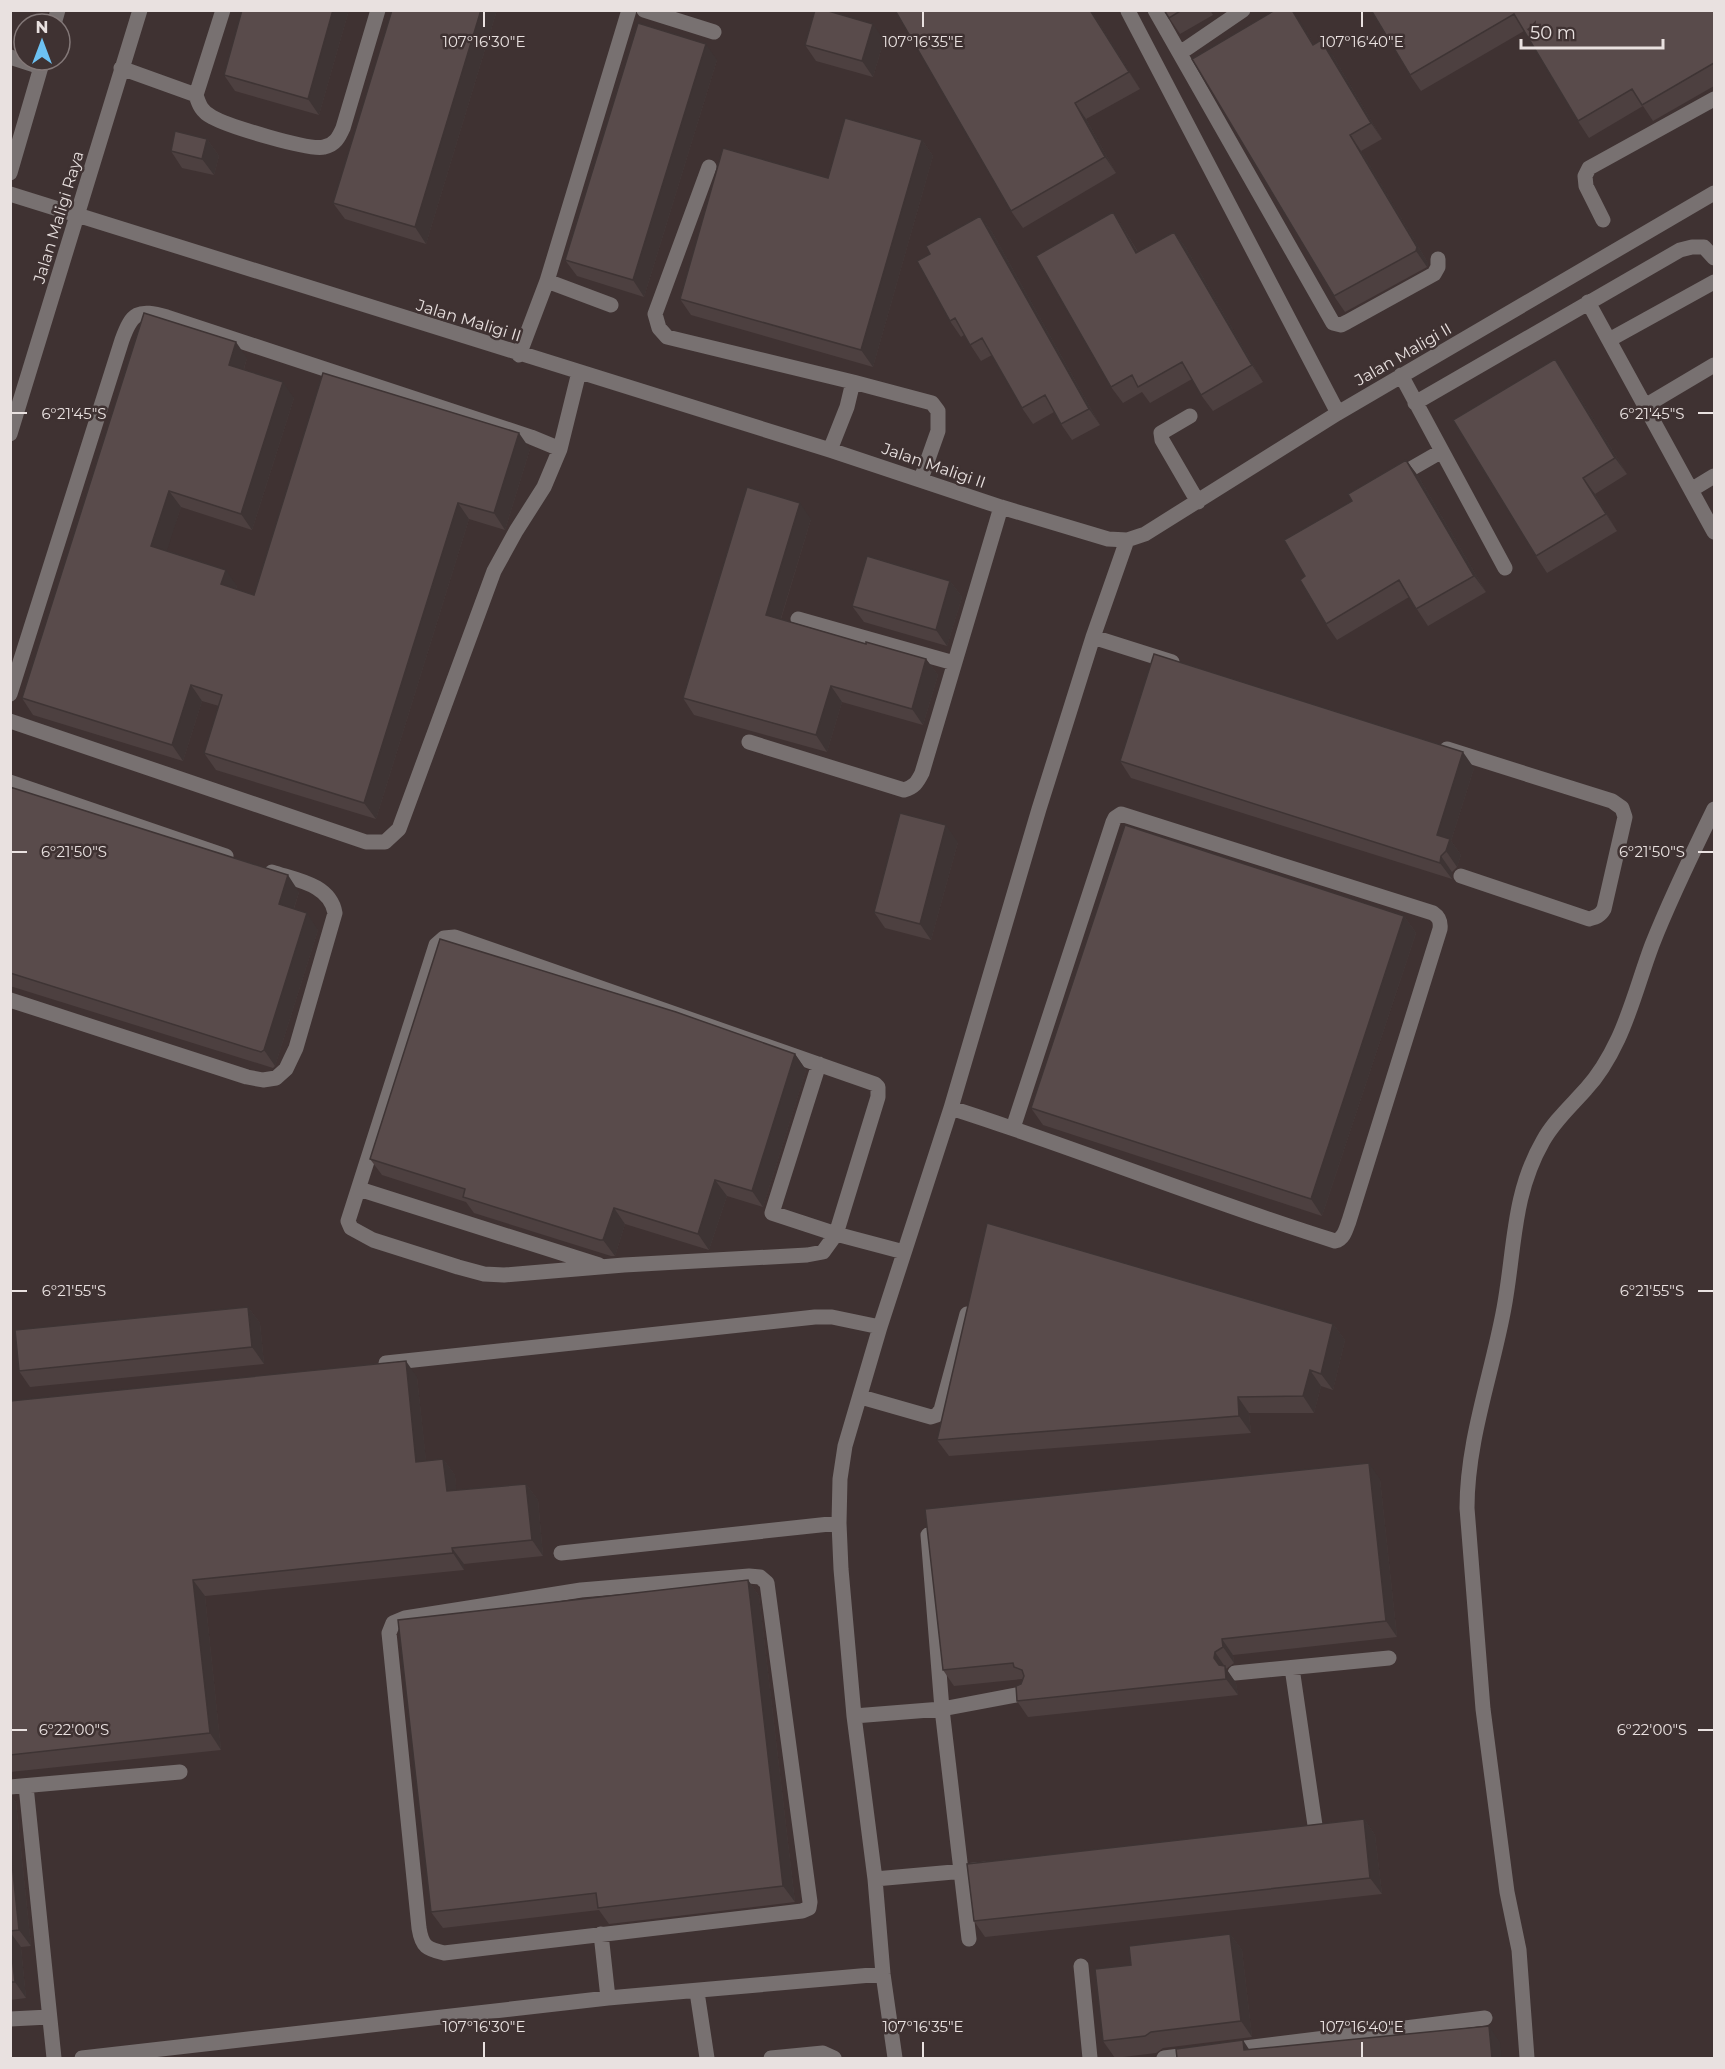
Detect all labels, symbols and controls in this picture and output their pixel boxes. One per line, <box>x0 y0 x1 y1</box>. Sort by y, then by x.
north arrow <box>12 12 72 72</box>
scale bar <box>1521 12 1664 50</box>
text: N <box>36 18 48 37</box>
text: 50 m <box>1530 22 1576 44</box>
text: 107°16'30"E <box>443 32 525 51</box>
text: 107°16'35"E <box>882 32 964 51</box>
text: 107°16'40"E <box>1320 32 1404 51</box>
street label: Jalan Maligi Raya <box>29 149 88 287</box>
street label: Jalan Maligi II <box>413 295 524 345</box>
street label: Jalan Maligi II <box>1351 319 1455 390</box>
text: 6°21'45"S <box>41 404 107 423</box>
text: 6°21'45"S <box>1619 404 1685 423</box>
street label: Jalan Maligi II <box>878 438 988 492</box>
text: 6°21'50"S <box>41 842 107 861</box>
text: 6°21'50"S <box>1619 842 1685 861</box>
text: 6°21'55"S <box>42 1281 106 1300</box>
text: 6°21'55"S <box>1620 1281 1684 1300</box>
text: 6°22'00"S <box>39 1720 109 1739</box>
text: 6°22'00"S <box>1617 1720 1687 1739</box>
text: 107°16'30"E <box>443 2017 525 2036</box>
text: 107°16'35"E <box>882 2017 964 2036</box>
text: 107°16'40"E <box>1320 2017 1404 2036</box>

